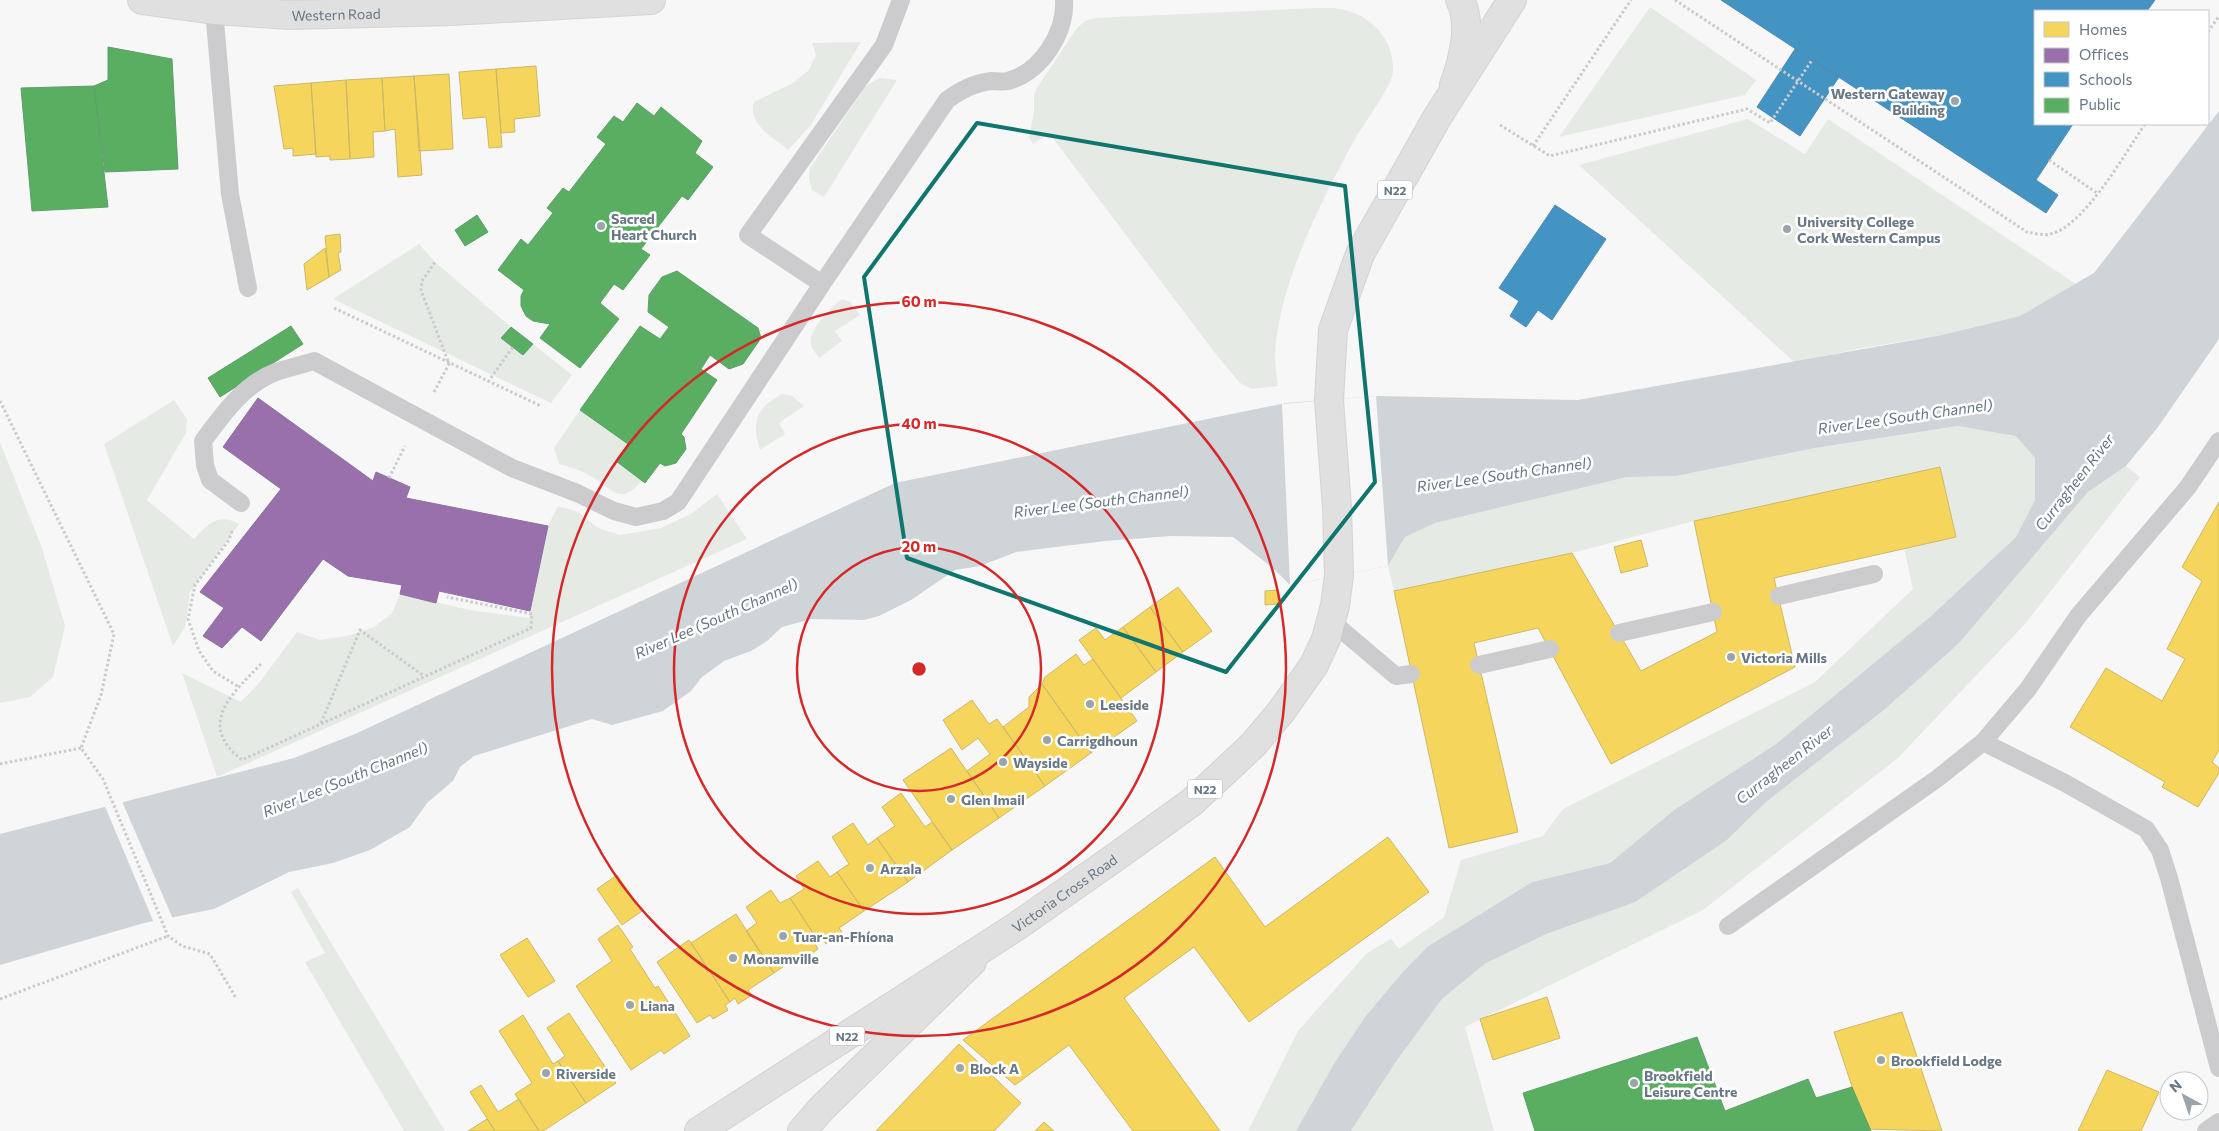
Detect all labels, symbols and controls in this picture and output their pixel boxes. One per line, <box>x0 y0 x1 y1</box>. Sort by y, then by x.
street label: Western Road <box>291 4 381 23</box>
legend <box>2034 10 2209 125</box>
text: Homes <box>2079 20 2127 38</box>
text: Offices <box>2079 45 2129 63</box>
text: Schools <box>2079 70 2133 88</box>
place label: Western Gateway Building <box>1831 85 1945 118</box>
marker: Western Gateway Building <box>1949 95 1961 107</box>
text: Public <box>2079 95 2121 113</box>
road number: N22 <box>1378 180 1412 200</box>
place label: Sacred Heart Church <box>611 210 697 243</box>
place label: University College Cork Western Campus <box>1797 213 1941 246</box>
marker: Sacred Heart Church <box>595 220 607 232</box>
marker: University College Cork Western Campus <box>1781 223 1793 235</box>
text: 60 m <box>901 292 937 310</box>
water label: River Lee (South Channel) <box>1816 395 1994 437</box>
text: 40 m <box>901 414 937 432</box>
water label: Curragheen River <box>2031 429 2118 534</box>
water label: River Lee (South Channel) <box>1415 453 1593 495</box>
water label: River Lee (South Channel) <box>1012 481 1190 521</box>
text: 20 m <box>902 537 936 555</box>
water label: River Lee (South Channel) <box>632 574 800 662</box>
place label: Victoria Mills <box>1741 649 1828 666</box>
marker: Victoria Mills <box>1725 651 1737 663</box>
centre of rings <box>910 660 928 678</box>
place label: Leeside <box>1100 696 1149 713</box>
marker: Leeside <box>1084 698 1096 710</box>
water label: Curragheen River <box>1732 720 1837 807</box>
place label: Carrigdhoun <box>1057 732 1138 749</box>
marker: Carrigdhoun <box>1041 734 1053 746</box>
water label: River Lee (South Channel) <box>260 738 430 820</box>
place label: Wayside <box>1013 754 1068 771</box>
marker: Wayside <box>997 756 1009 768</box>
road number: N22 <box>1188 780 1222 799</box>
place label: Glen Imail <box>961 791 1025 808</box>
marker: Glen Imail <box>945 793 957 805</box>
street label: Victoria Cross Road <box>1008 850 1120 936</box>
place label: Arzala <box>880 860 922 877</box>
marker: Arzala <box>864 862 876 874</box>
place label: Tuar-an-Fhíona <box>793 928 894 945</box>
marker: Tuar-an-Fhíona <box>777 930 789 942</box>
place label: Monamville <box>743 950 819 967</box>
marker: Monamville <box>727 952 739 964</box>
place label: Liana <box>640 997 675 1014</box>
marker: Liana <box>624 999 636 1011</box>
road number: N22 <box>830 1026 864 1046</box>
place label: Brookfield Lodge <box>1891 1052 2002 1069</box>
marker: Brookfield Lodge <box>1875 1054 1887 1066</box>
place label: Block A <box>970 1060 1019 1077</box>
marker: Block A <box>954 1062 966 1074</box>
place label: Riverside <box>556 1065 616 1082</box>
marker: Riverside <box>540 1067 552 1079</box>
place label: Brookfield Leisure Centre <box>1644 1067 1737 1100</box>
north arrow <box>2159 1071 2209 1121</box>
text: N <box>2166 1076 2185 1096</box>
marker: Brookfield Leisure Centre <box>1628 1077 1640 1089</box>

